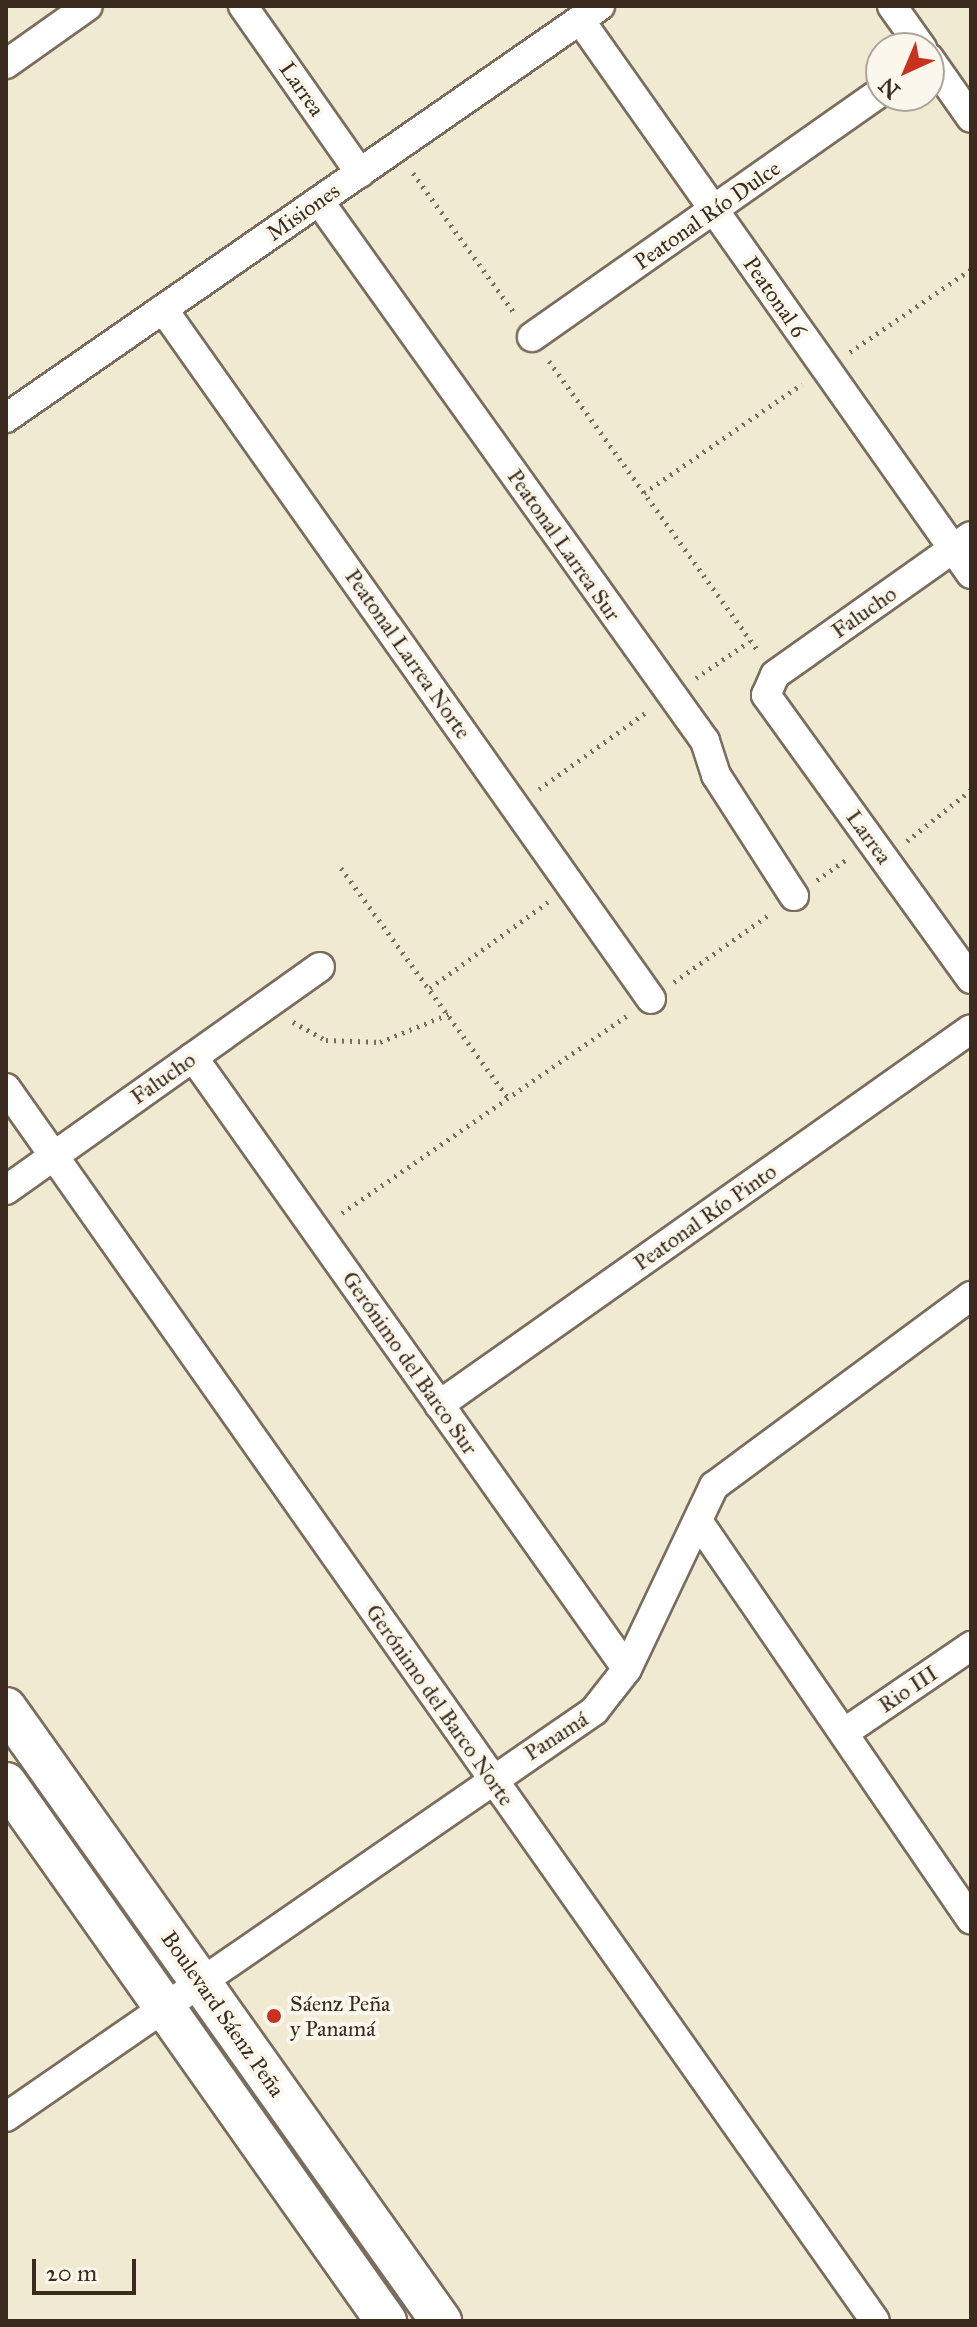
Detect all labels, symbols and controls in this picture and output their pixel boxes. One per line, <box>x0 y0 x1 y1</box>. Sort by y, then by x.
north arrow <box>865 32 945 112</box>
street label: Larrea <box>274 57 330 121</box>
text: N <box>873 72 905 104</box>
street label: Peatonal Río Dulce <box>629 155 785 275</box>
street label: Misiones <box>261 177 345 247</box>
street label: Peatonal 6 <box>738 251 812 343</box>
street label: Peatonal Larrea Sur <box>502 464 626 626</box>
street label: Peatonal Larrea Norte <box>339 564 477 744</box>
street label: Falucho <box>826 580 902 644</box>
street label: Larrea <box>841 805 897 869</box>
street label: Falucho <box>125 1046 201 1110</box>
street label: Peatonal Río Pinto <box>628 1158 782 1276</box>
street label: Gerónimo del Barco Sur <box>337 1266 483 1460</box>
street label: Gerónimo del Barco Norte <box>360 1599 520 1811</box>
street label: Rio III <box>873 1660 943 1718</box>
street label: Panamá <box>519 1706 593 1766</box>
street label: Boulevard Sáenz Peña <box>156 1926 290 2102</box>
place label: Sáenz Peña y Panamá <box>290 1990 390 2042</box>
marker: Sáenz Peña y Panamá <box>265 2007 283 2025</box>
scale bar <box>36 2243 140 2293</box>
text: 20 m <box>46 2258 97 2288</box>

